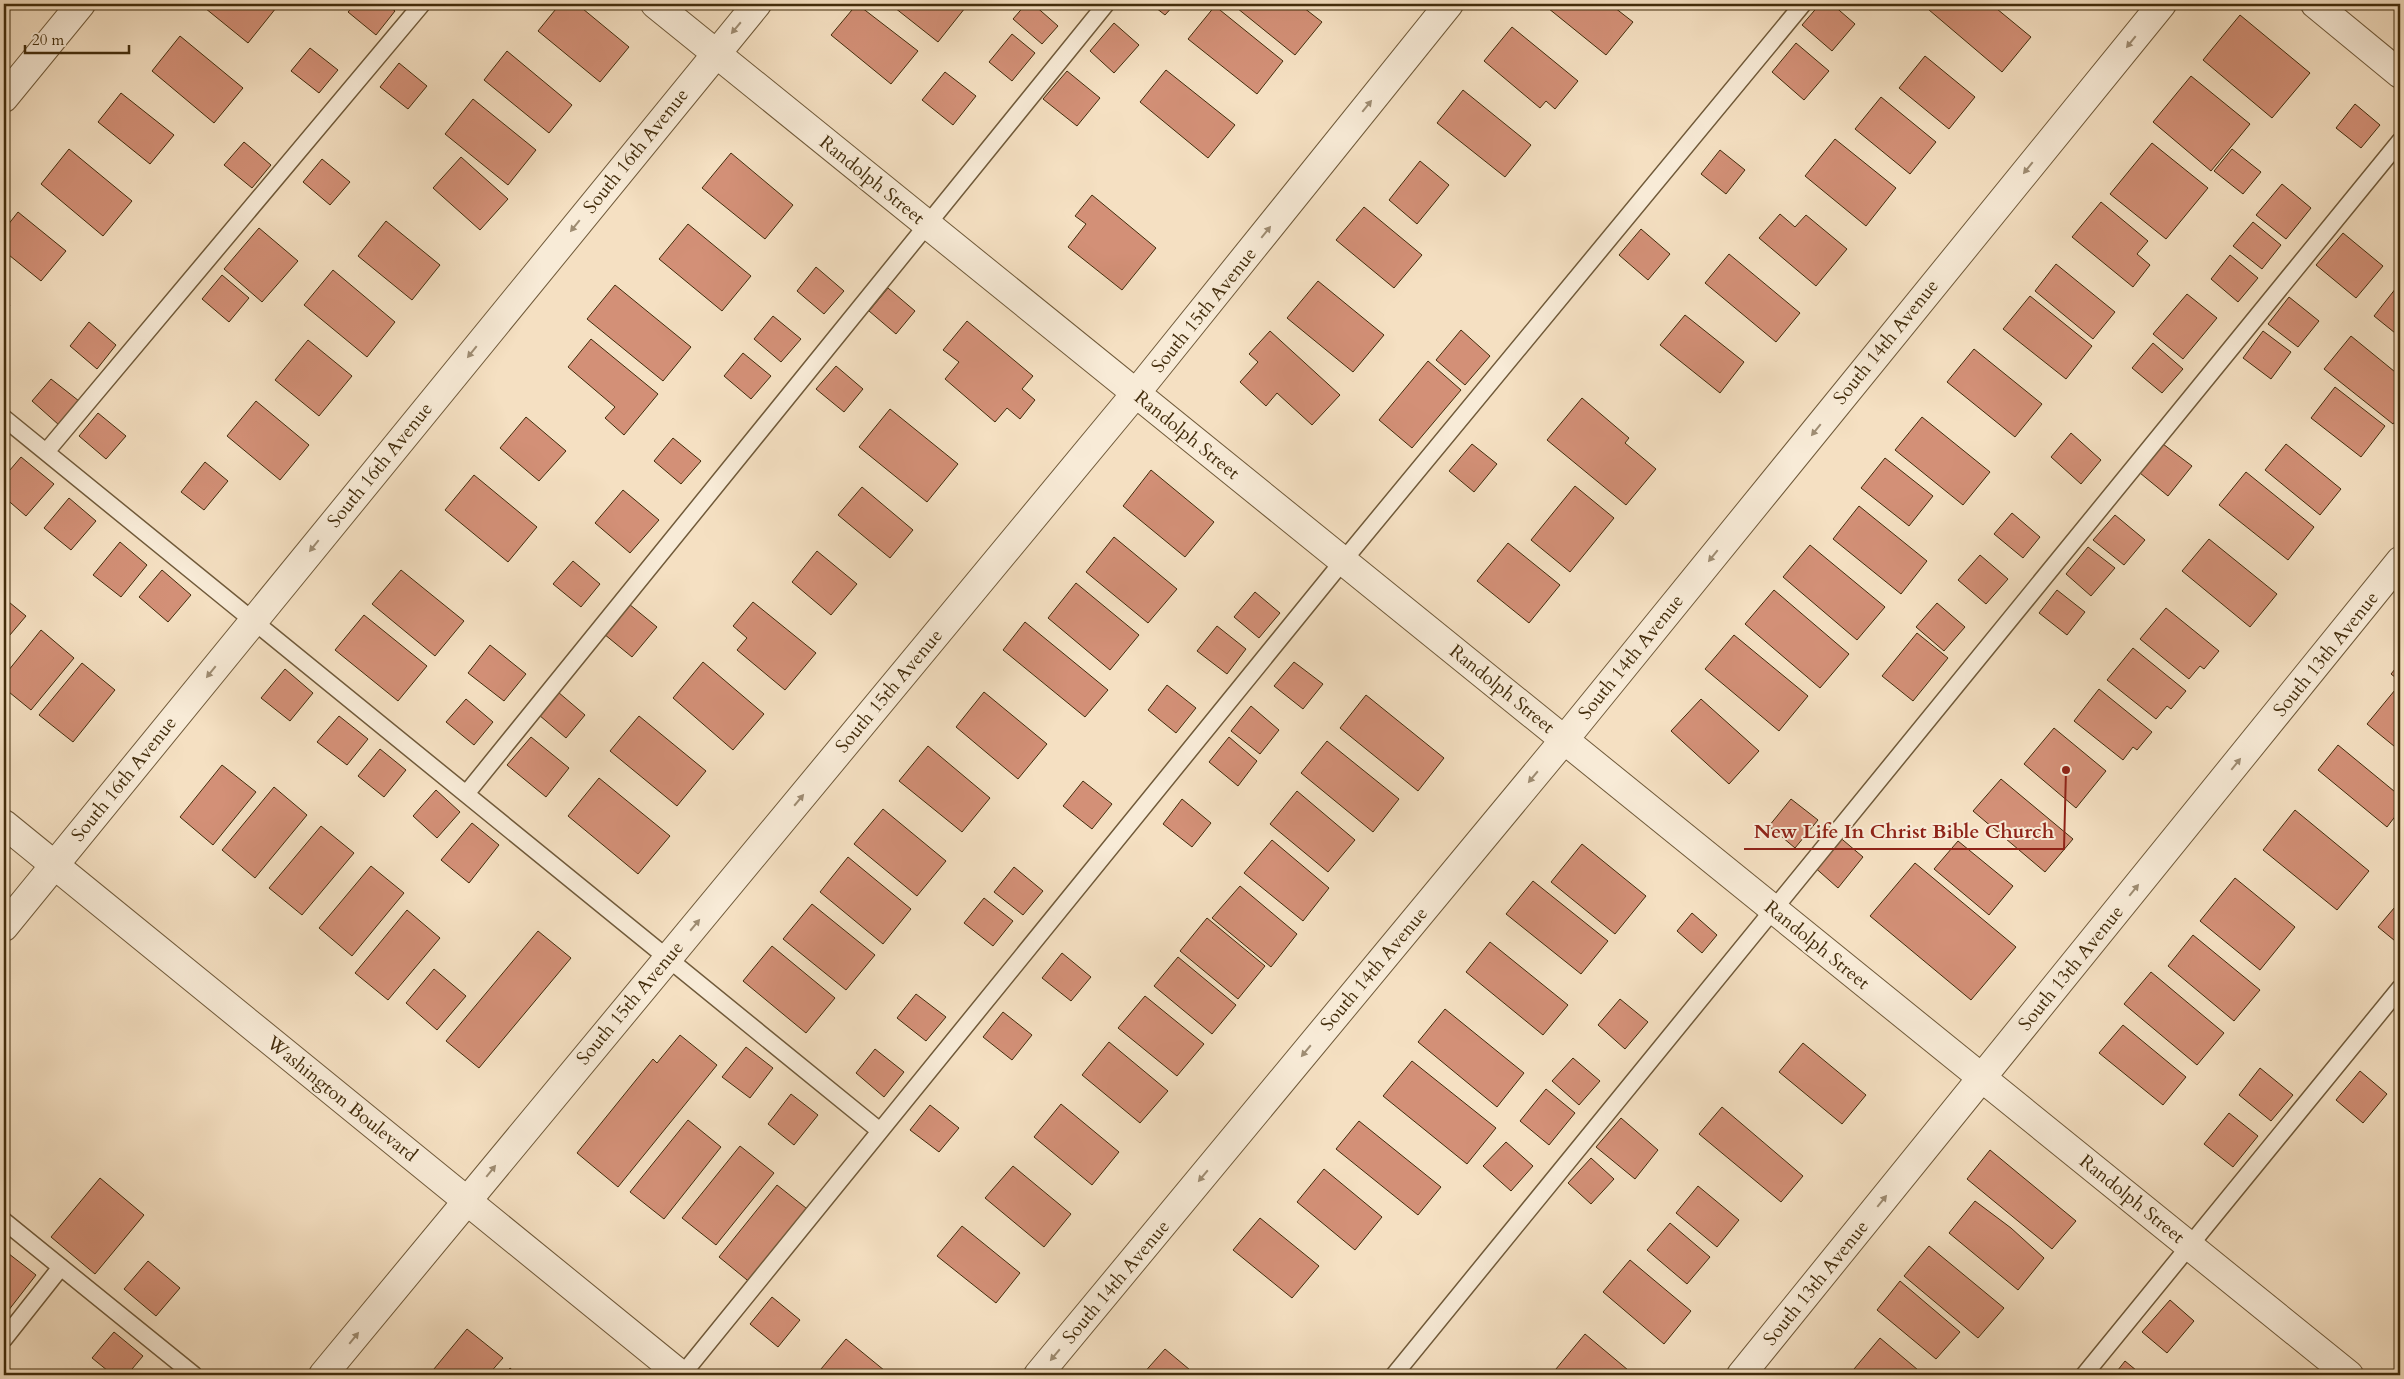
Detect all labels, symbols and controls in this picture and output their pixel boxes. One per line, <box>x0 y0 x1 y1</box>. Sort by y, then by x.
scale bar <box>25 22 129 54</box>
one-way arrow <box>731 22 742 35</box>
text: 20 m <box>32 30 64 50</box>
one-way arrow <box>2125 35 2136 48</box>
street label: South 16th Avenue <box>577 83 695 219</box>
one-way arrow <box>1362 100 1373 113</box>
street label: Randolph Street <box>814 129 930 231</box>
one-way arrow <box>2023 161 2034 174</box>
one-way arrow <box>569 220 580 233</box>
one-way arrow <box>1260 226 1271 239</box>
street label: South 15th Avenue <box>1145 242 1263 378</box>
street label: South 14th Avenue <box>1827 274 1945 410</box>
one-way arrow <box>466 346 477 359</box>
street label: Randolph Street <box>1129 384 1245 486</box>
street label: South 16th Avenue <box>321 397 439 533</box>
one-way arrow <box>1810 423 1821 436</box>
one-way arrow <box>308 539 319 552</box>
one-way arrow <box>1708 549 1719 562</box>
street label: South 13th Avenue <box>2267 586 2385 722</box>
street label: South 14th Avenue <box>1572 589 1690 725</box>
street label: South 15th Avenue <box>829 624 949 758</box>
street label: Randolph Street <box>1444 638 1560 740</box>
one-way arrow <box>206 665 217 678</box>
street label: South 16th Avenue <box>65 711 183 847</box>
one-way arrow <box>2230 758 2241 771</box>
one-way arrow <box>1527 770 1538 783</box>
one-way arrow <box>793 794 804 807</box>
callout: New Life In Christ Bible Church <box>1744 814 2064 849</box>
text: New Life In Christ Bible Church <box>1754 818 2055 845</box>
one-way arrow <box>2128 884 2139 897</box>
street label: Randolph Street <box>1759 894 1875 996</box>
street label: South 13th Avenue <box>2012 900 2130 1036</box>
street label: South 14th Avenue <box>1314 902 1434 1036</box>
one-way arrow <box>689 919 700 931</box>
street label: South 15th Avenue <box>570 936 690 1070</box>
street label: Washington Boulevard <box>260 1029 423 1168</box>
one-way arrow <box>1301 1044 1312 1057</box>
street label: Randolph Street <box>2074 1148 2190 1250</box>
one-way arrow <box>485 1165 496 1178</box>
one-way arrow <box>1198 1170 1209 1182</box>
one-way arrow <box>1876 1195 1887 1208</box>
street label: South 14th Avenue <box>1056 1215 1176 1349</box>
street label: South 13th Avenue <box>1757 1215 1875 1351</box>
one-way arrow <box>349 1331 360 1344</box>
one-way arrow <box>1049 1349 1060 1362</box>

